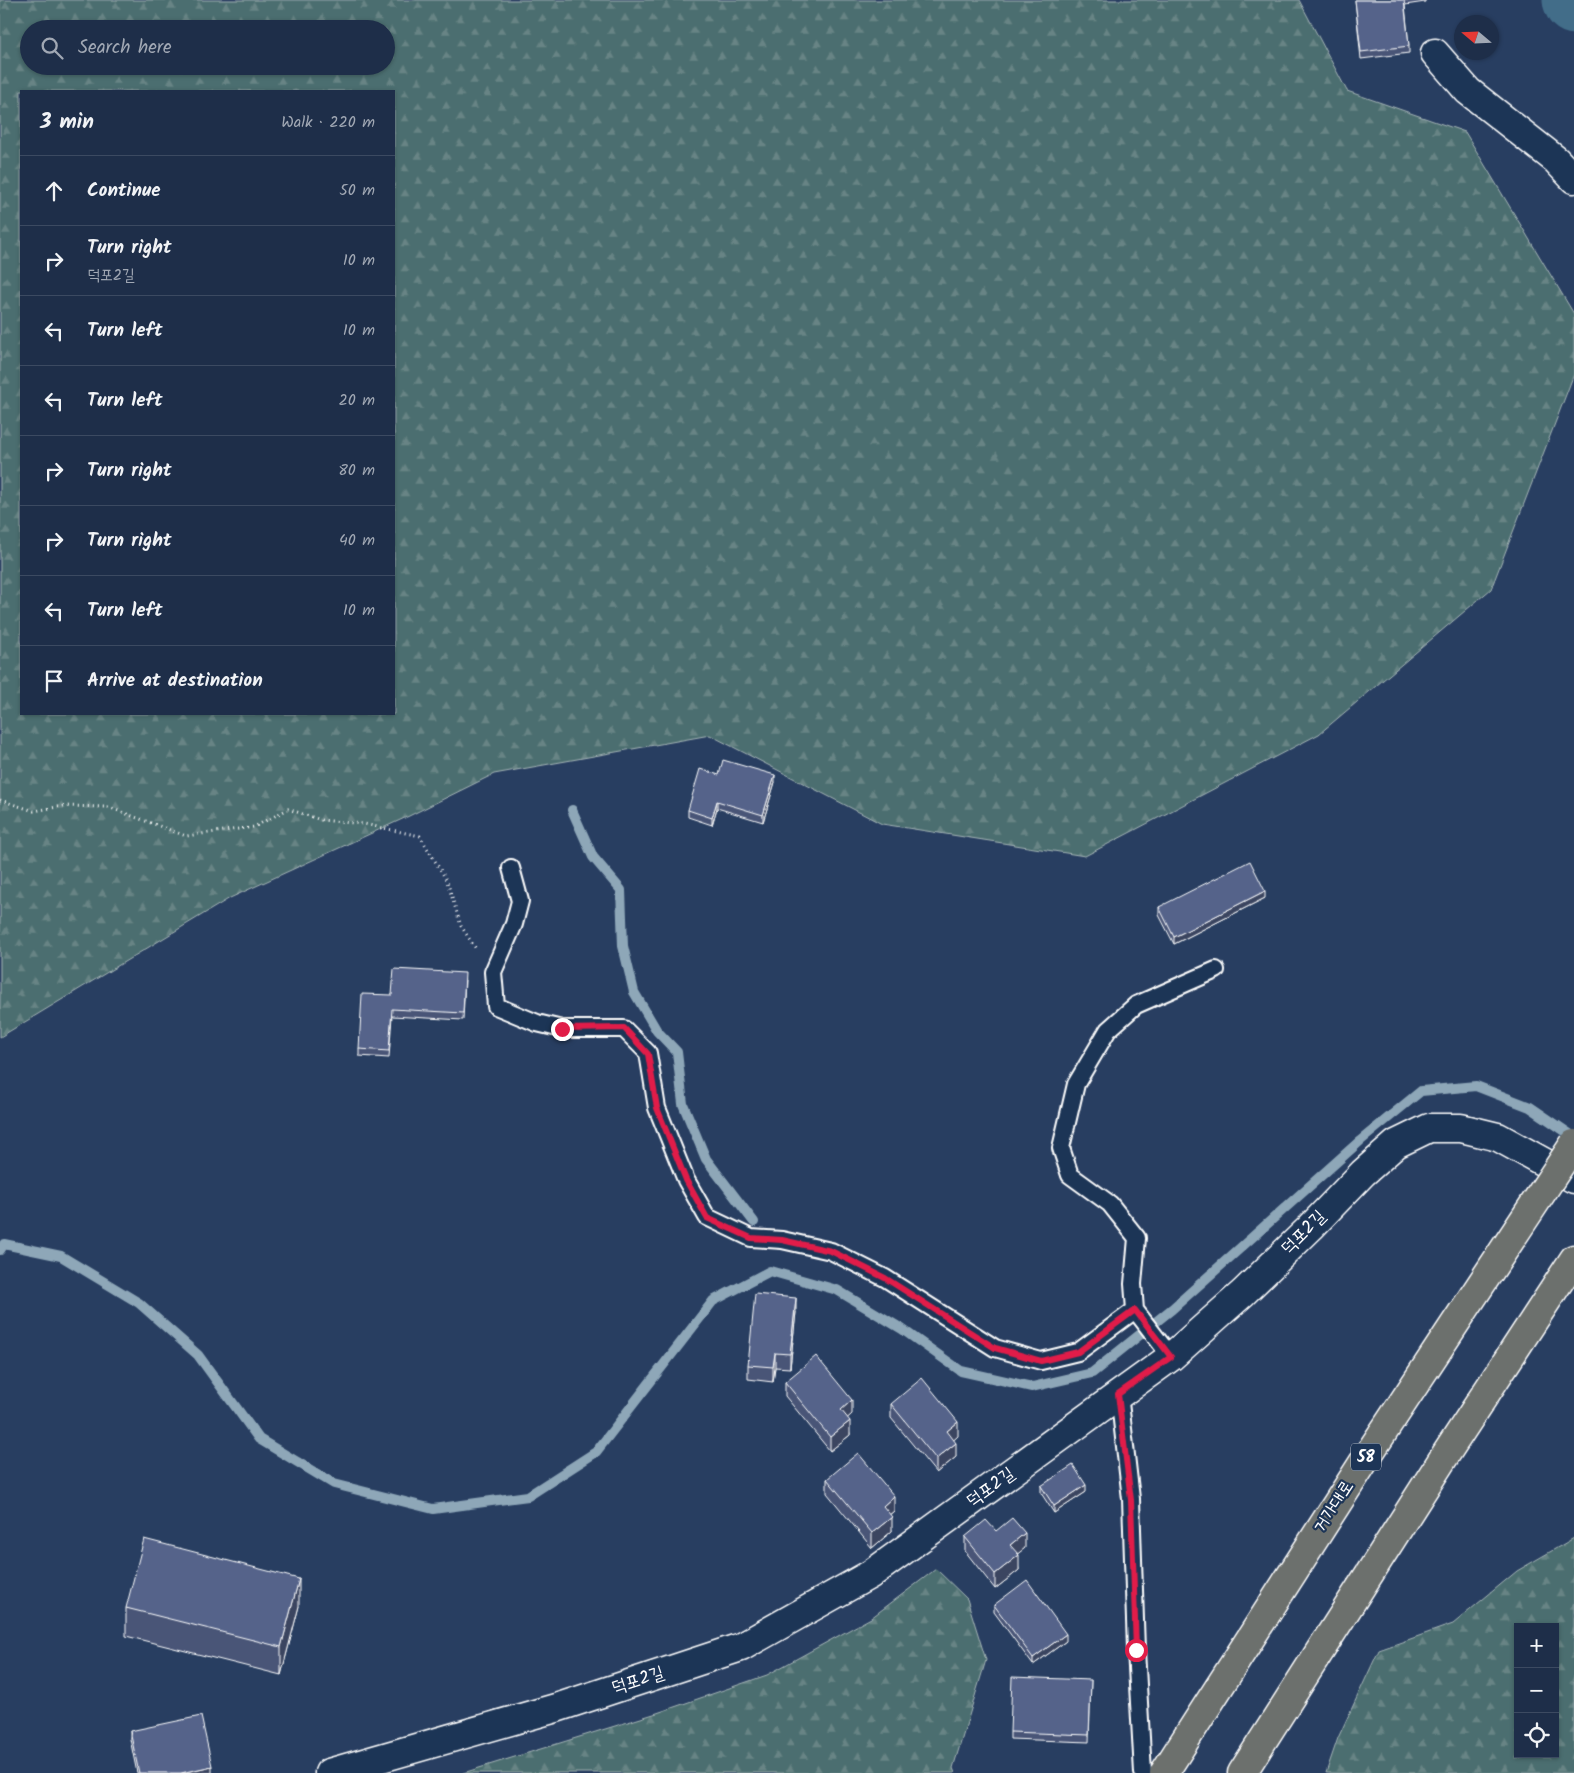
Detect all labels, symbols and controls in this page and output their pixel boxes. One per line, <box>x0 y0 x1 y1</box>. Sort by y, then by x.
north arrow <box>1454 15 1499 60</box>
search box <box>20 20 395 75</box>
text: Search here <box>78 33 172 63</box>
icon: search <box>38 34 66 62</box>
text: 3 min <box>40 106 94 139</box>
text: Walk · 220 m <box>281 110 375 135</box>
text: Continue <box>87 176 160 206</box>
icon: ahead <box>40 177 68 205</box>
text: 50 m <box>339 178 375 203</box>
text: Turn right <box>87 233 172 263</box>
icon: right <box>40 247 68 275</box>
text: 10 m <box>343 248 375 273</box>
text: 덕포2길 <box>87 263 135 288</box>
text: Turn left <box>87 316 162 346</box>
icon: left <box>40 317 68 345</box>
text: 10 m <box>343 318 375 343</box>
text: Turn left <box>87 386 162 416</box>
icon: left <box>40 387 68 415</box>
text: 20 m <box>339 388 375 413</box>
text: Turn right <box>87 456 172 486</box>
icon: right <box>40 457 68 485</box>
text: 80 m <box>338 458 375 483</box>
text: Turn right <box>87 526 172 556</box>
icon: right <box>40 527 68 555</box>
text: 40 m <box>339 528 375 553</box>
text: Turn left <box>87 596 162 626</box>
icon: left <box>40 597 68 625</box>
text: 10 m <box>343 598 375 623</box>
text: Arrive at destination <box>87 666 263 696</box>
icon: arrive <box>40 667 68 695</box>
route end <box>551 1018 574 1041</box>
street label: 덕포2길 <box>1275 1203 1334 1262</box>
road number: 58 <box>1351 1444 1381 1470</box>
street label: 덕포2길 <box>961 1460 1022 1516</box>
street label: 거가대로 <box>1306 1475 1362 1539</box>
map controls <box>1514 1623 1559 1758</box>
button: + <box>1514 1623 1559 1668</box>
route start <box>1125 1639 1148 1662</box>
street label: 덕포2길 <box>608 1659 669 1703</box>
button: − <box>1514 1668 1559 1713</box>
button: locate <box>1514 1713 1559 1758</box>

